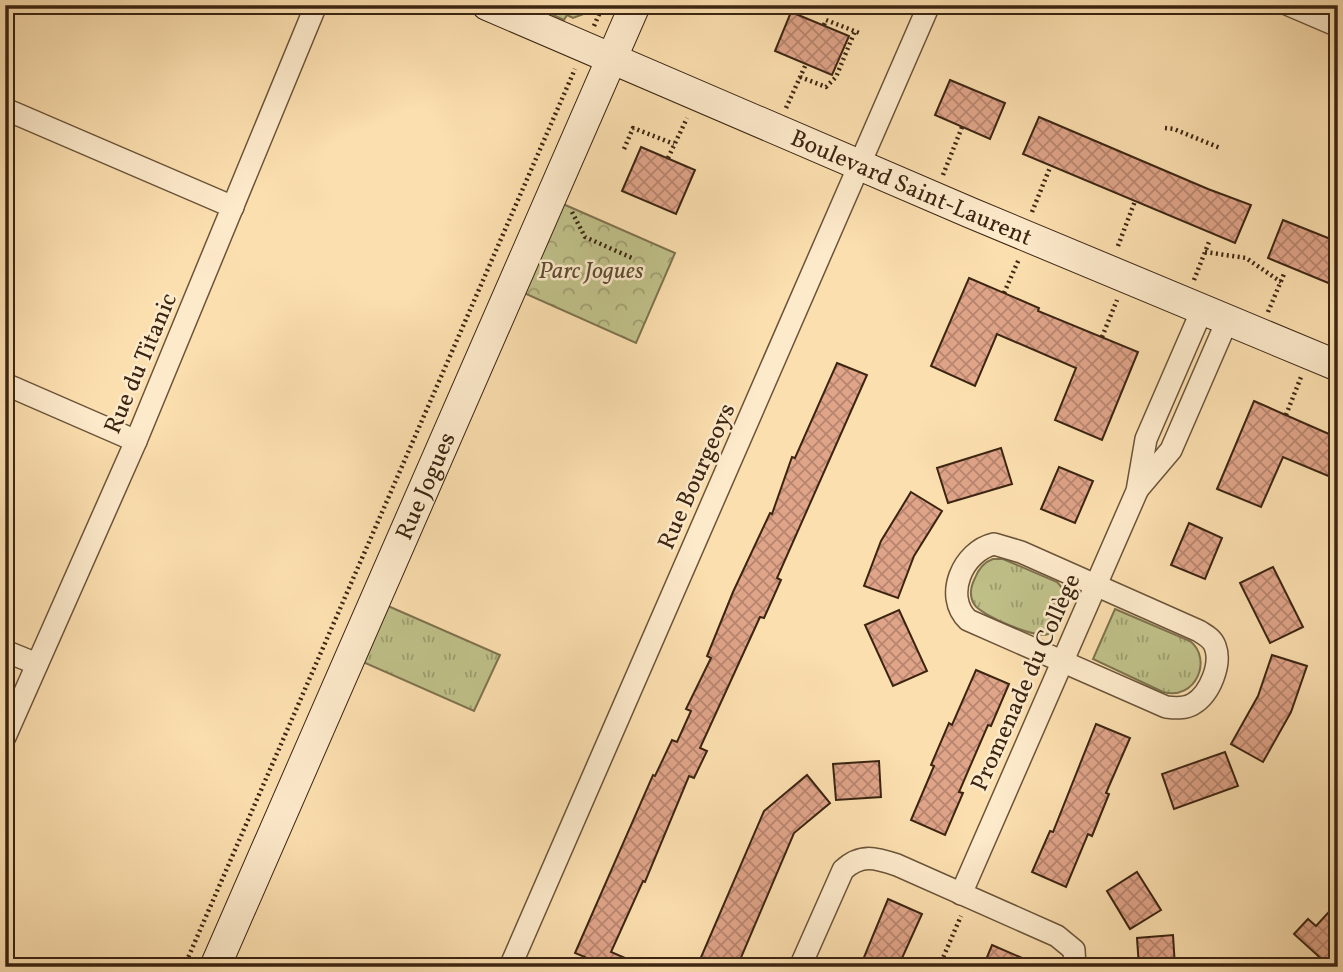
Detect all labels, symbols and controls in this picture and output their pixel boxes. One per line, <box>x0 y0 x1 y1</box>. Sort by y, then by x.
street label: Boulevard Saint-Laurent <box>785 122 1037 256</box>
park label: Parc Jogues <box>539 255 644 289</box>
street label: Rue du Titanic <box>97 288 187 439</box>
street label: Rue Bourgeoys <box>650 398 745 555</box>
street label: Rue Jogues <box>388 427 465 546</box>
street label: Promenade du Collège <box>964 569 1090 797</box>

